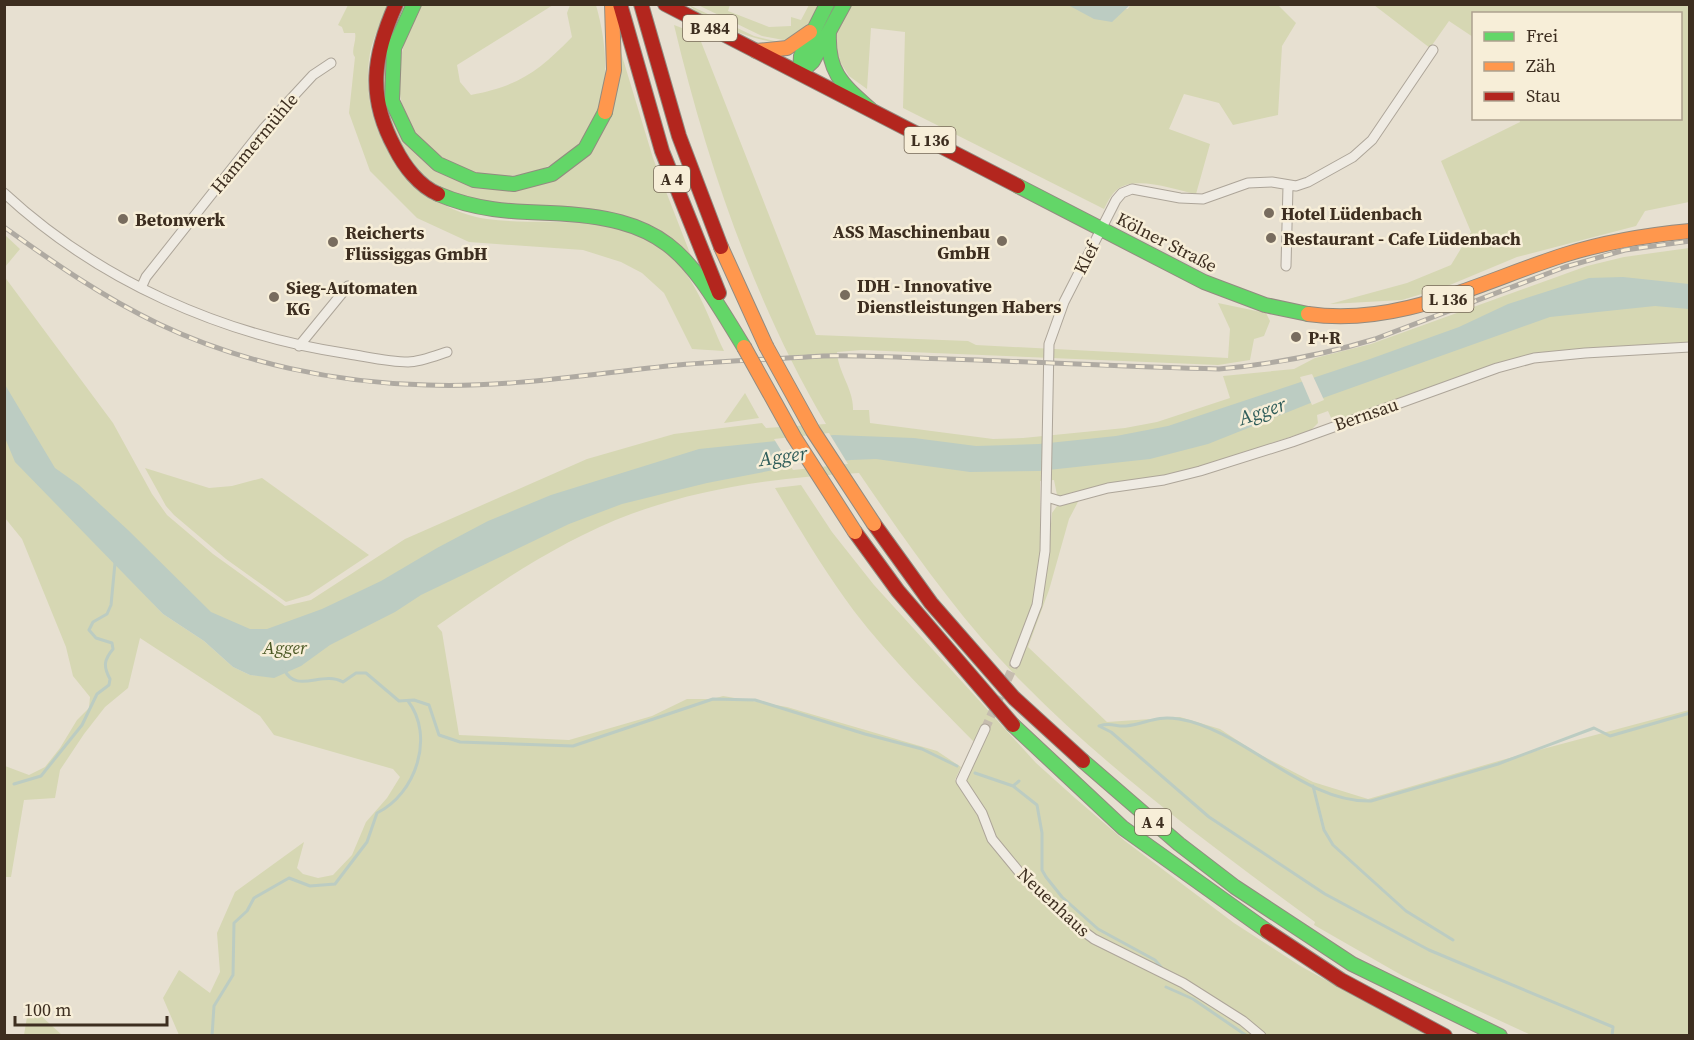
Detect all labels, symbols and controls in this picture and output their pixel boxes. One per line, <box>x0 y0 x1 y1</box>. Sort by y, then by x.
legend <box>1472 12 1682 120</box>
road number: B 484 <box>683 15 737 41</box>
text: Frei <box>1526 23 1558 48</box>
text: Zäh <box>1526 53 1556 78</box>
text: Stau <box>1526 83 1561 108</box>
street label: Hammermühle <box>205 87 303 199</box>
road number: L 136 <box>904 127 956 153</box>
road number: A 4 <box>654 166 690 192</box>
place label: Hotel Lüdenbach <box>1281 201 1422 226</box>
street label: Kölner Straße <box>1112 206 1222 278</box>
marker: Hotel Lüdenbach <box>1262 206 1276 220</box>
place label: Betonwerk <box>135 207 225 232</box>
marker: Betonwerk <box>116 212 130 226</box>
place label: ASS Maschinenbau GmbH <box>833 219 990 265</box>
place label: Reicherts Flüssiggas GmbH <box>345 220 488 266</box>
place label: Restaurant - Cafe Lüdenbach <box>1283 226 1521 251</box>
marker: Restaurant - Cafe Lüdenbach <box>1264 231 1278 245</box>
marker: ASS Maschinenbau GmbH <box>995 234 1009 248</box>
marker: Reicherts Flüssiggas GmbH <box>326 235 340 249</box>
street label: Klef <box>1067 236 1105 278</box>
place label: IDH - Innovative Dienstleistungen Habers <box>857 273 1062 319</box>
place label: Sieg-Automaten KG <box>286 275 418 321</box>
road number: L 136 <box>1422 286 1474 312</box>
marker: IDH - Innovative Dienstleistungen Habers <box>838 288 852 302</box>
marker: Sieg-Automaten KG <box>267 290 281 304</box>
place label: P+R <box>1308 325 1342 350</box>
marker: P+R <box>1289 330 1303 344</box>
water label: Agger <box>1233 390 1291 432</box>
street label: Bernsau <box>1330 391 1402 437</box>
water label: Agger <box>756 439 810 473</box>
park label: Agger <box>262 635 308 660</box>
road number: A 4 <box>1135 809 1171 835</box>
street label: Neuenhaus <box>1012 862 1096 942</box>
scale bar <box>15 989 166 1027</box>
text: 100 m <box>24 997 71 1022</box>

